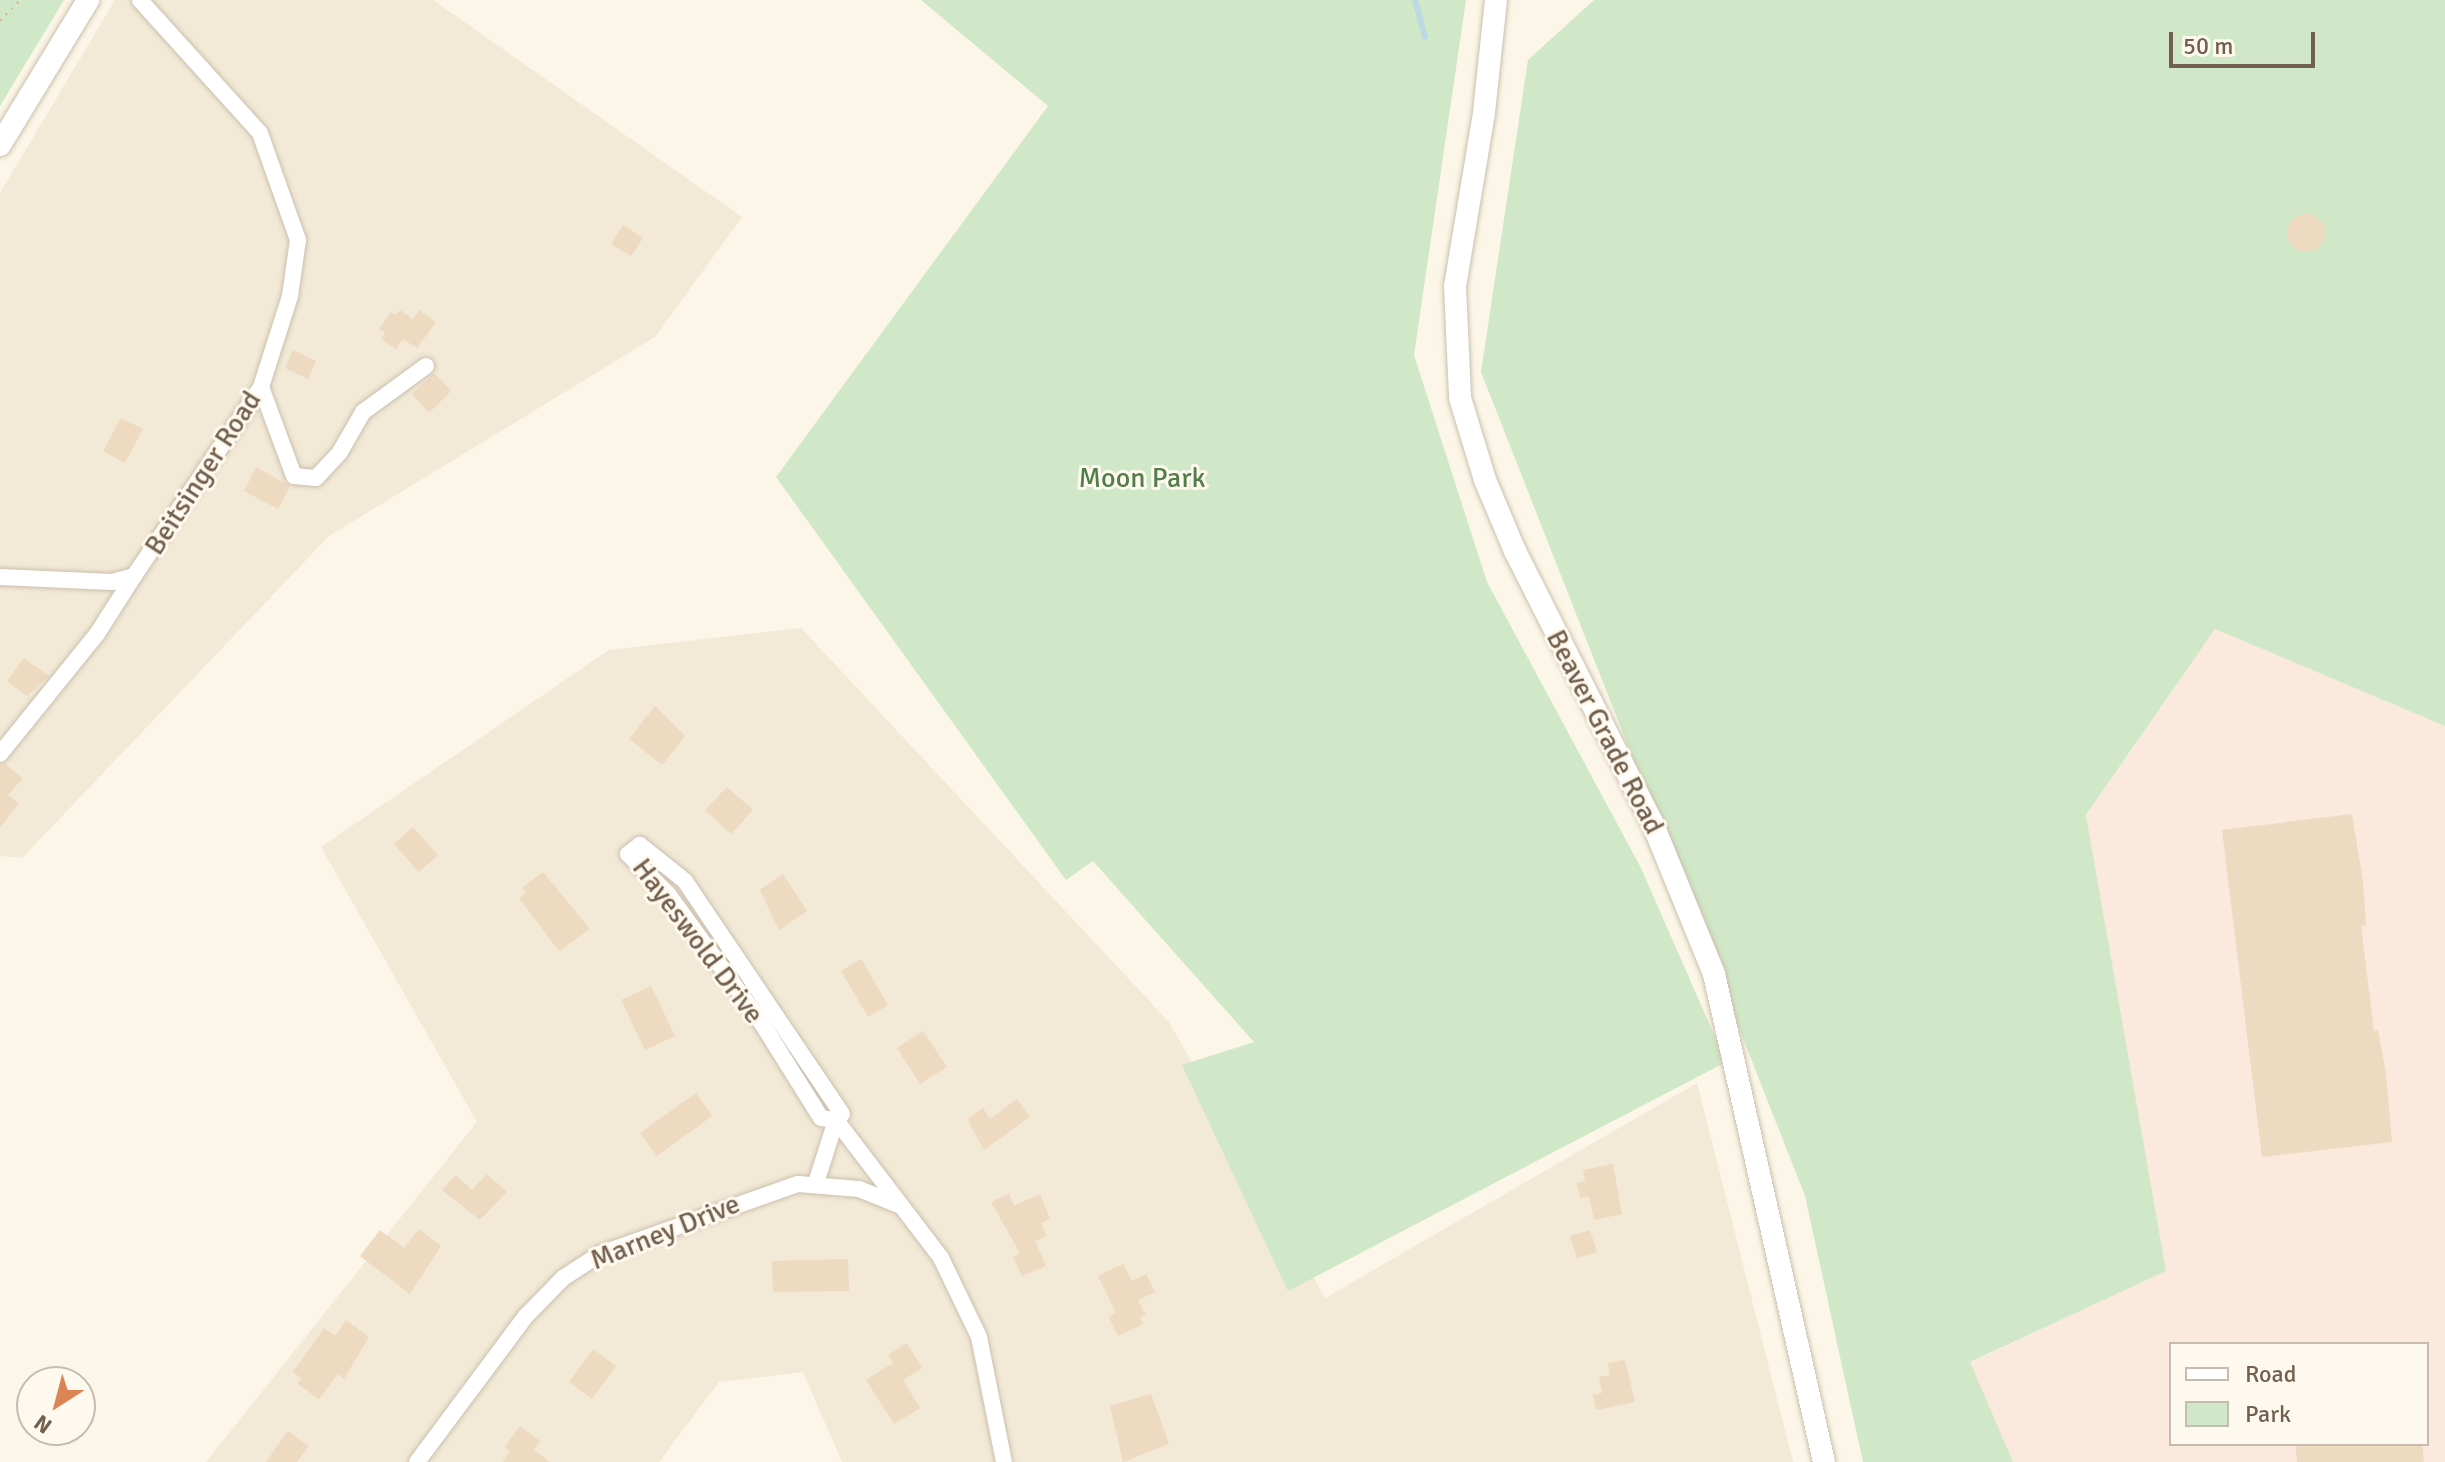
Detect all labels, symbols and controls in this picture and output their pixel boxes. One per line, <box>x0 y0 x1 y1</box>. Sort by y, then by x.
scale bar <box>2173 16 2319 66</box>
text: 50 m <box>2183 31 2233 61</box>
street label: Beitsinger Road <box>138 385 268 561</box>
park label: Moon Park <box>1079 461 1205 495</box>
street label: Beaver Grade Road <box>1539 624 1671 840</box>
street label: Hayeswold Drive <box>625 852 771 1030</box>
street label: Marney Drive <box>585 1187 745 1277</box>
legend <box>2169 1342 2429 1446</box>
text: Road <box>2245 1359 2296 1389</box>
north arrow <box>16 1366 96 1446</box>
text: Park <box>2245 1399 2291 1429</box>
text: N <box>29 1409 57 1440</box>

